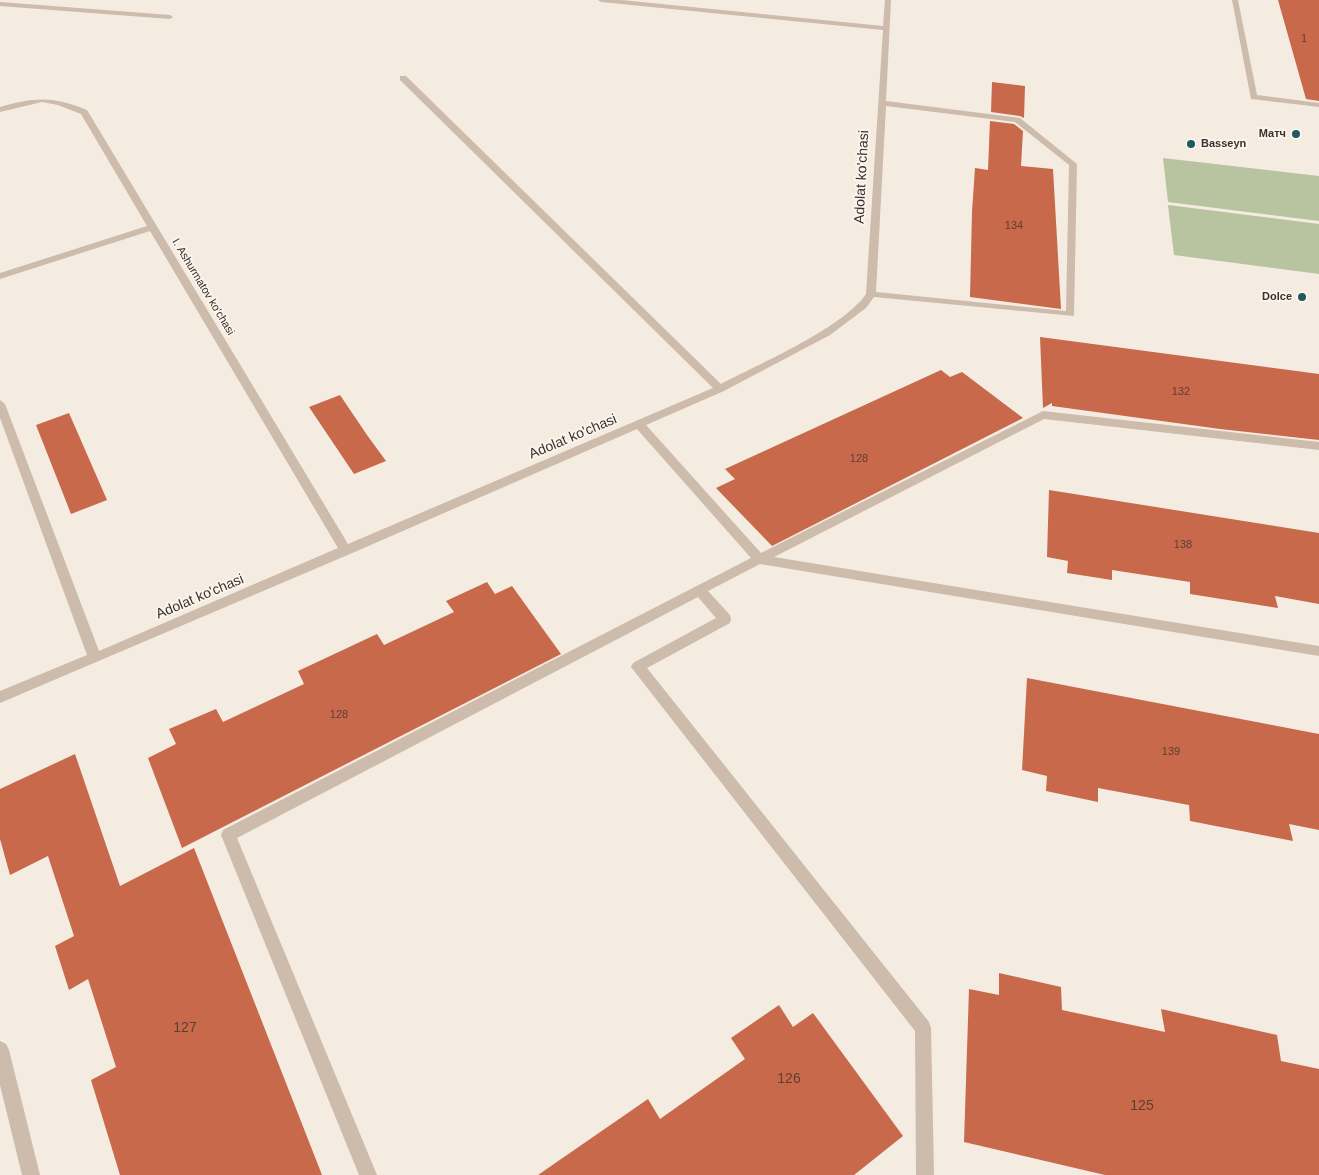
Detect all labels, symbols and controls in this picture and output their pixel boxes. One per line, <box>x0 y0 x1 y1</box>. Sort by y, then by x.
house number: 1 <box>1301 32 1307 46</box>
place label: Матч <box>1259 127 1286 141</box>
marker: Матч <box>1290 128 1302 140</box>
street label: Adolat ko'chasi <box>851 130 873 224</box>
place label: Basseyn <box>1201 137 1246 151</box>
marker: Basseyn <box>1185 138 1197 150</box>
house number: 134 <box>1005 219 1023 233</box>
street label: I. Ashurmatov ko'chasi <box>169 236 237 338</box>
place label: Dolce <box>1262 290 1292 304</box>
marker: Dolce <box>1296 291 1308 303</box>
house number: 132 <box>1172 385 1190 399</box>
street label: Adolat ko'chasi <box>527 411 619 463</box>
house number: 128 <box>850 452 868 466</box>
house number: 138 <box>1174 538 1192 552</box>
street label: Adolat ko'chasi <box>154 571 246 623</box>
house number: 128 <box>330 708 348 722</box>
house number: 139 <box>1162 745 1180 759</box>
house number: 127 <box>173 1020 197 1036</box>
house number: 126 <box>777 1071 801 1087</box>
house number: 125 <box>1130 1098 1154 1114</box>

